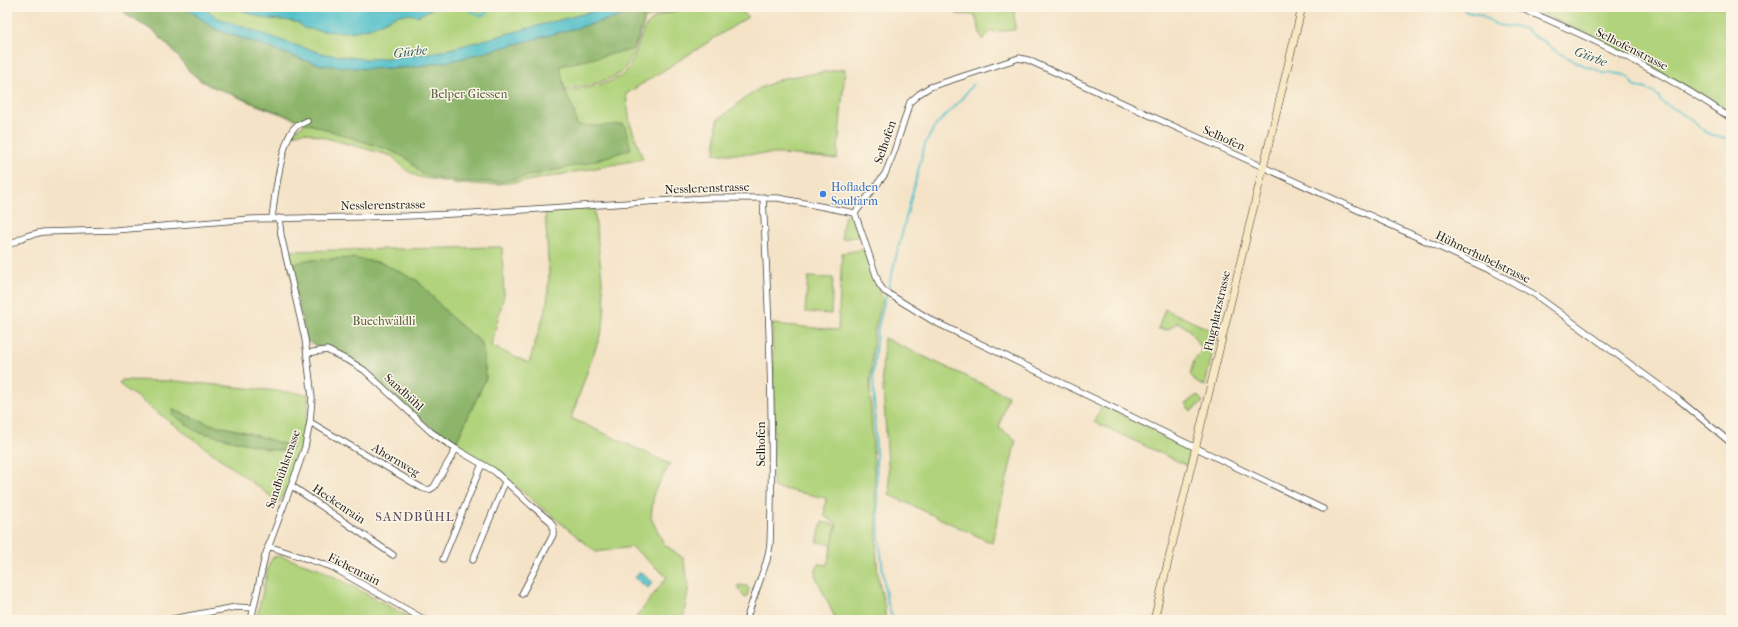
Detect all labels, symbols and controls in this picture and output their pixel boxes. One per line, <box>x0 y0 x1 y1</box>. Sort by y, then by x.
street label: Selhofenstrasse <box>1594 25 1670 73</box>
water label: Gürbe <box>392 42 428 61</box>
water label: Gürbe <box>1572 43 1610 70</box>
park label: Belper Giessen <box>431 87 507 101</box>
street label: Selhofen <box>871 119 899 165</box>
street label: Selhofen <box>1201 123 1247 154</box>
street label: Nesslerenstrasse <box>664 180 750 196</box>
place label: Hofladen Soulfarm <box>831 180 878 208</box>
marker: Hofladen Soulfarm <box>818 189 828 199</box>
street label: Nesslerenstrasse <box>340 197 426 213</box>
street label: Hühnerhubelstrasse <box>1433 228 1533 286</box>
street label: Flugplatzstrasse <box>1201 269 1233 353</box>
park label: Buechwäldli <box>352 314 416 328</box>
street label: Sandbühl <box>381 371 427 414</box>
street label: Selhofen <box>754 422 768 466</box>
street label: Sandbühlstrasse <box>263 428 303 510</box>
street label: Ahornweg <box>369 440 423 480</box>
street label: Heckenrain <box>310 481 368 527</box>
district label: SANDBÜHL <box>375 509 455 524</box>
street label: Eichenrain <box>326 550 383 588</box>

